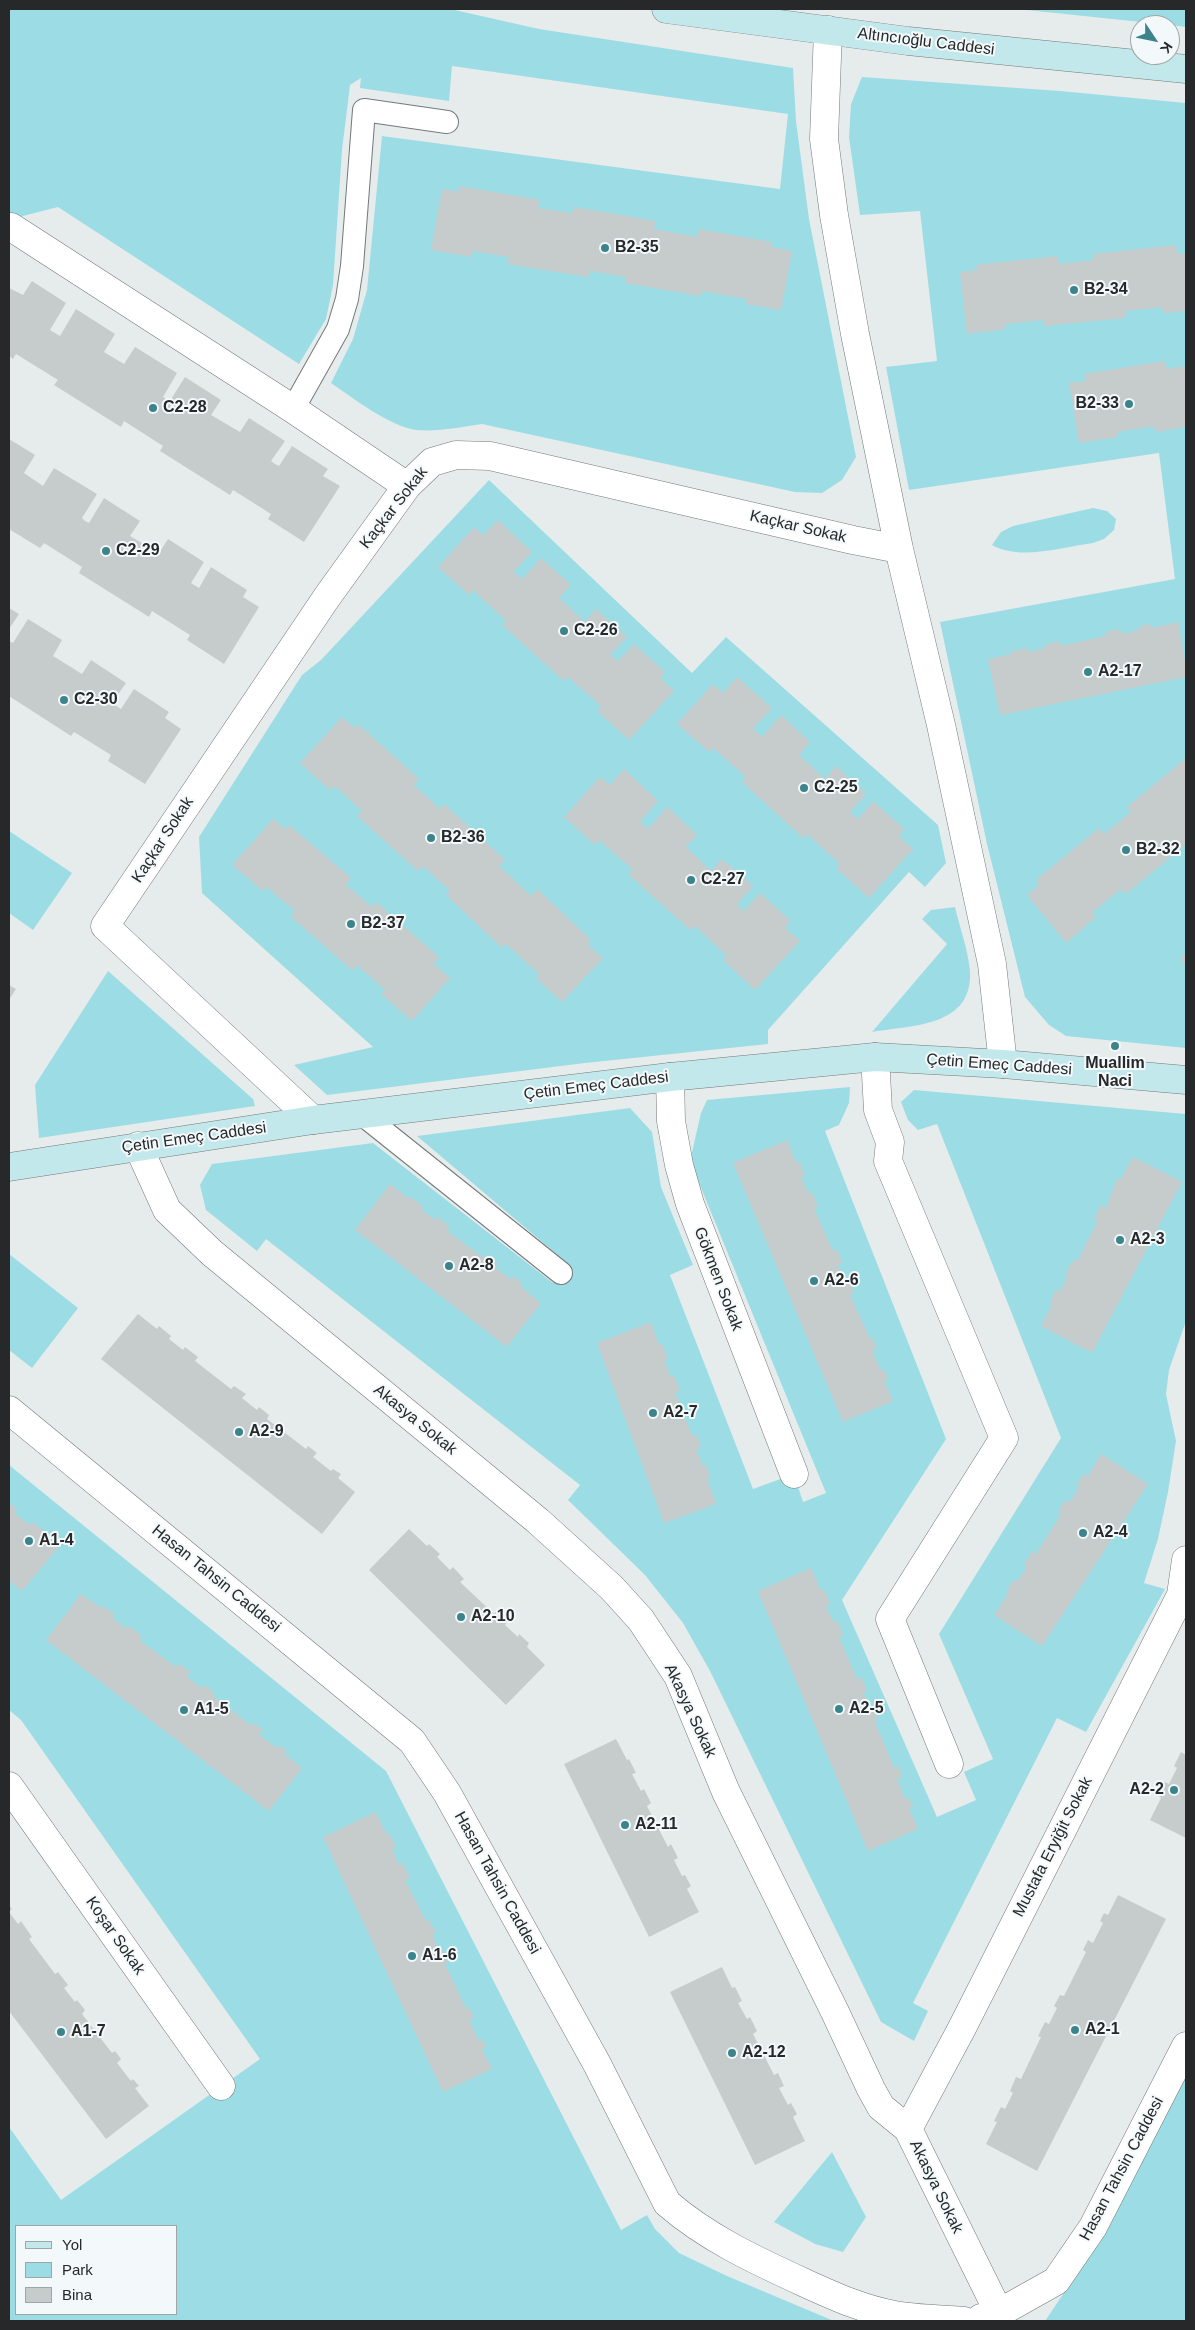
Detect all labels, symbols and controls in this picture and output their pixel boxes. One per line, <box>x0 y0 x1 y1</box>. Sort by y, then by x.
north arrow <box>1130 15 1180 65</box>
street label: Altıncıoğlu Caddesi <box>856 24 996 60</box>
text: K <box>1157 39 1176 56</box>
place label: B2-35 <box>615 238 659 258</box>
marker: B2-35 <box>599 242 611 254</box>
place label: B2-34 <box>1084 280 1128 300</box>
marker: B2-34 <box>1068 284 1080 296</box>
place label: B2-33 <box>1075 394 1119 414</box>
place label: C2-28 <box>163 398 207 418</box>
marker: B2-33 <box>1123 398 1135 410</box>
marker: C2-28 <box>147 402 159 414</box>
street label: Kaçkar Sokak <box>356 463 432 553</box>
street label: Kaçkar Sokak <box>748 507 848 547</box>
place label: C2-29 <box>116 541 160 561</box>
marker: C2-29 <box>100 545 112 557</box>
place label: C2-26 <box>574 621 618 641</box>
marker: C2-26 <box>558 625 570 637</box>
place label: A2-17 <box>1098 662 1142 682</box>
marker: A2-17 <box>1082 666 1094 678</box>
place label: C2-30 <box>74 690 118 710</box>
marker: C2-30 <box>58 694 70 706</box>
place label: C2-25 <box>814 778 858 798</box>
marker: C2-25 <box>798 782 810 794</box>
street label: Kaçkar Sokak <box>128 793 198 887</box>
place label: B2-36 <box>441 828 485 848</box>
marker: B2-36 <box>425 832 437 844</box>
place label: B2-32 <box>1136 840 1180 860</box>
marker: B2-32 <box>1120 844 1132 856</box>
place label: C2-27 <box>701 870 745 890</box>
marker: C2-27 <box>685 874 697 886</box>
place label: B2-37 <box>361 914 405 934</box>
marker: B2-37 <box>345 918 357 930</box>
marker: Muallim Naci <box>1109 1040 1121 1052</box>
street label: Çetin Emeç Caddesi <box>926 1050 1072 1080</box>
place label: Muallim Naci <box>1085 1054 1145 1092</box>
street label: Çetin Emeç Caddesi <box>522 1068 670 1104</box>
street label: Çetin Emeç Caddesi <box>120 1118 268 1158</box>
street label: Gökmen Sokak <box>689 1225 747 1333</box>
place label: A2-3 <box>1130 1230 1165 1250</box>
marker: A2-3 <box>1114 1234 1126 1246</box>
place label: A2-8 <box>459 1256 494 1276</box>
marker: A2-8 <box>443 1260 455 1272</box>
place label: A2-6 <box>824 1271 859 1291</box>
marker: A2-6 <box>808 1275 820 1287</box>
street label: Akasya Sokak <box>370 1381 460 1459</box>
place label: A2-7 <box>663 1403 698 1423</box>
marker: A2-7 <box>647 1407 659 1419</box>
place label: A2-9 <box>249 1422 284 1442</box>
marker: A2-9 <box>233 1426 245 1438</box>
street label: Hasan Tahsin Caddesi <box>148 1521 284 1637</box>
place label: A2-4 <box>1093 1523 1128 1543</box>
marker: A2-4 <box>1077 1527 1089 1539</box>
place label: A1-4 <box>39 1531 74 1551</box>
marker: A1-4 <box>23 1535 35 1547</box>
place label: A2-10 <box>471 1607 515 1627</box>
marker: A2-10 <box>455 1611 467 1623</box>
street label: Akasya Sokak <box>660 1661 720 1761</box>
place label: A2-5 <box>849 1699 884 1719</box>
place label: A1-5 <box>194 1700 229 1720</box>
marker: A2-5 <box>833 1703 845 1715</box>
marker: A1-5 <box>178 1704 190 1716</box>
street label: Mustafa Eryiğit Sokak <box>1009 1774 1097 1920</box>
place label: A2-2 <box>1129 1780 1164 1800</box>
marker: A2-2 <box>1168 1784 1180 1796</box>
street label: Hasan Tahsin Caddesi <box>450 1808 544 1958</box>
place label: A2-11 <box>635 1815 678 1835</box>
marker: A2-11 <box>619 1819 631 1831</box>
street label: Koşar Sokak <box>81 1893 149 1979</box>
place label: A1-6 <box>422 1946 457 1966</box>
marker: A1-6 <box>406 1950 418 1962</box>
place label: A2-1 <box>1085 2020 1120 2040</box>
place label: A1-7 <box>71 2022 106 2042</box>
marker: A2-1 <box>1069 2024 1081 2036</box>
marker: A1-7 <box>55 2026 67 2038</box>
place label: A2-12 <box>742 2043 786 2063</box>
marker: A2-12 <box>726 2047 738 2059</box>
street label: Hasan Tahsin Caddesi <box>1076 2094 1168 2244</box>
street label: Akasya Sokak <box>905 2137 967 2237</box>
legend <box>15 2225 178 2315</box>
text: Yol <box>62 2236 82 2253</box>
text: Park <box>62 2261 93 2278</box>
text: Bina <box>62 2286 92 2303</box>

